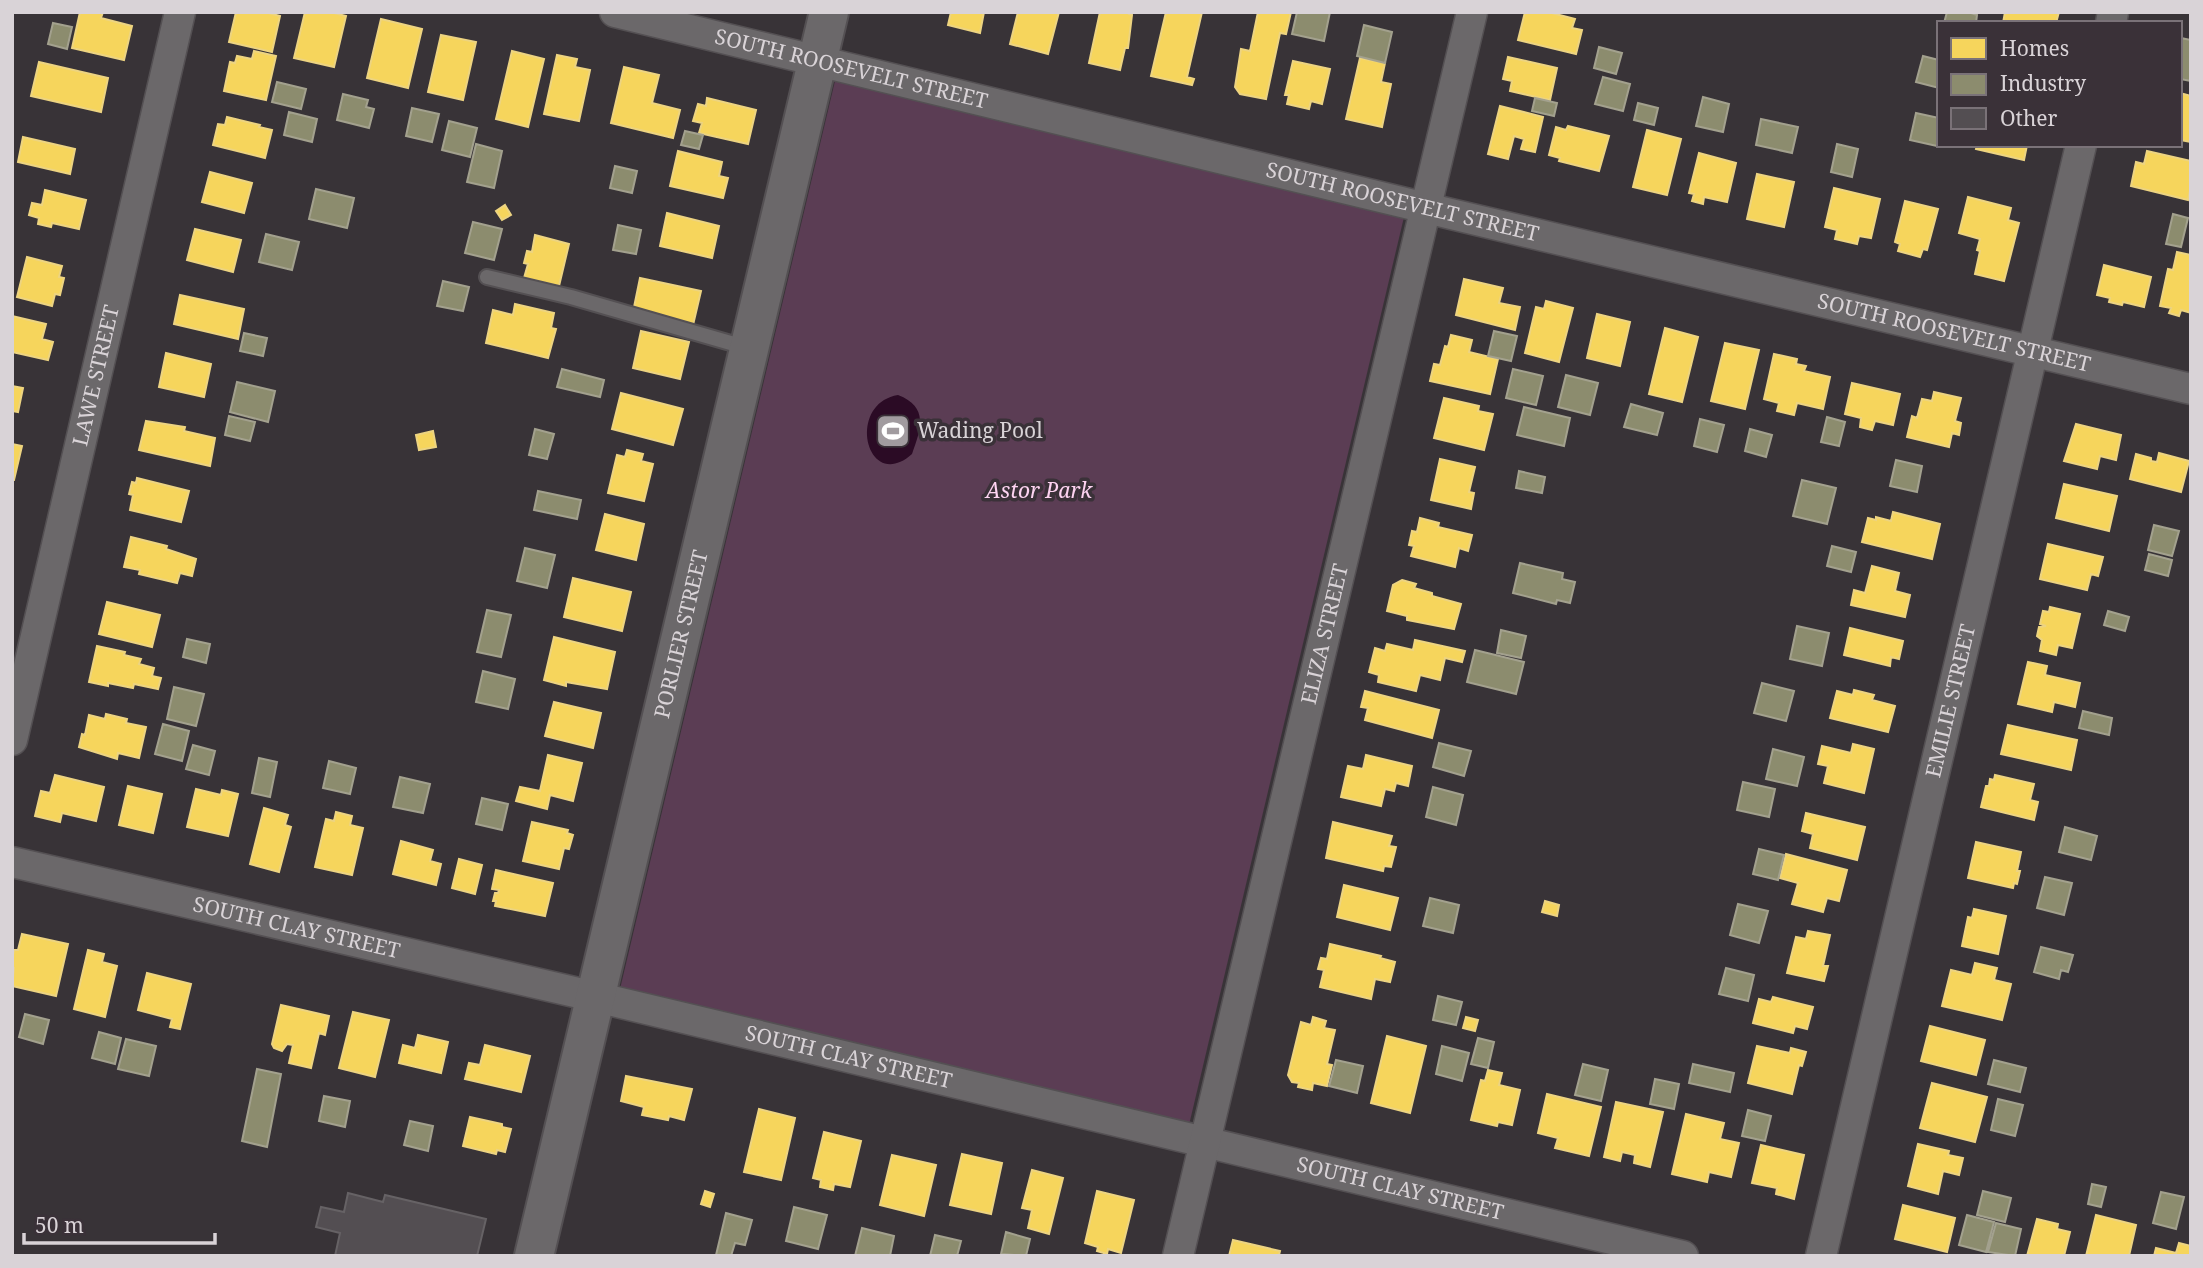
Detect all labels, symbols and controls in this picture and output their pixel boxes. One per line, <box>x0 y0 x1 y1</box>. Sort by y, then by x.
legend <box>1937 21 2182 147</box>
street label: SOUTH ROOSEVELT STREET <box>712 22 991 115</box>
text: Homes <box>2000 34 2069 62</box>
text: Industry <box>2000 69 2086 97</box>
text: Other <box>2000 104 2058 132</box>
street label: SOUTH ROOSEVELT STREET <box>1263 155 1542 247</box>
street label: SOUTH ROOSEVELT STREET <box>1815 286 2094 378</box>
street label: LAWE STREET <box>65 302 125 449</box>
sports icon: Wading Pool <box>874 412 912 450</box>
place label: Wading Pool <box>917 416 1043 444</box>
park label: Astor Park <box>984 476 1093 504</box>
street label: PORLIER STREET <box>647 547 714 721</box>
street label: ELIZA STREET <box>1294 561 1354 707</box>
street label: EMILIE STREET <box>1918 621 1981 780</box>
street label: SOUTH CLAY STREET <box>190 889 403 964</box>
street label: SOUTH CLAY STREET <box>743 1018 955 1094</box>
street label: SOUTH CLAY STREET <box>1294 1149 1507 1226</box>
scale bar <box>24 1202 215 1246</box>
text: 50 m <box>35 1211 84 1239</box>

